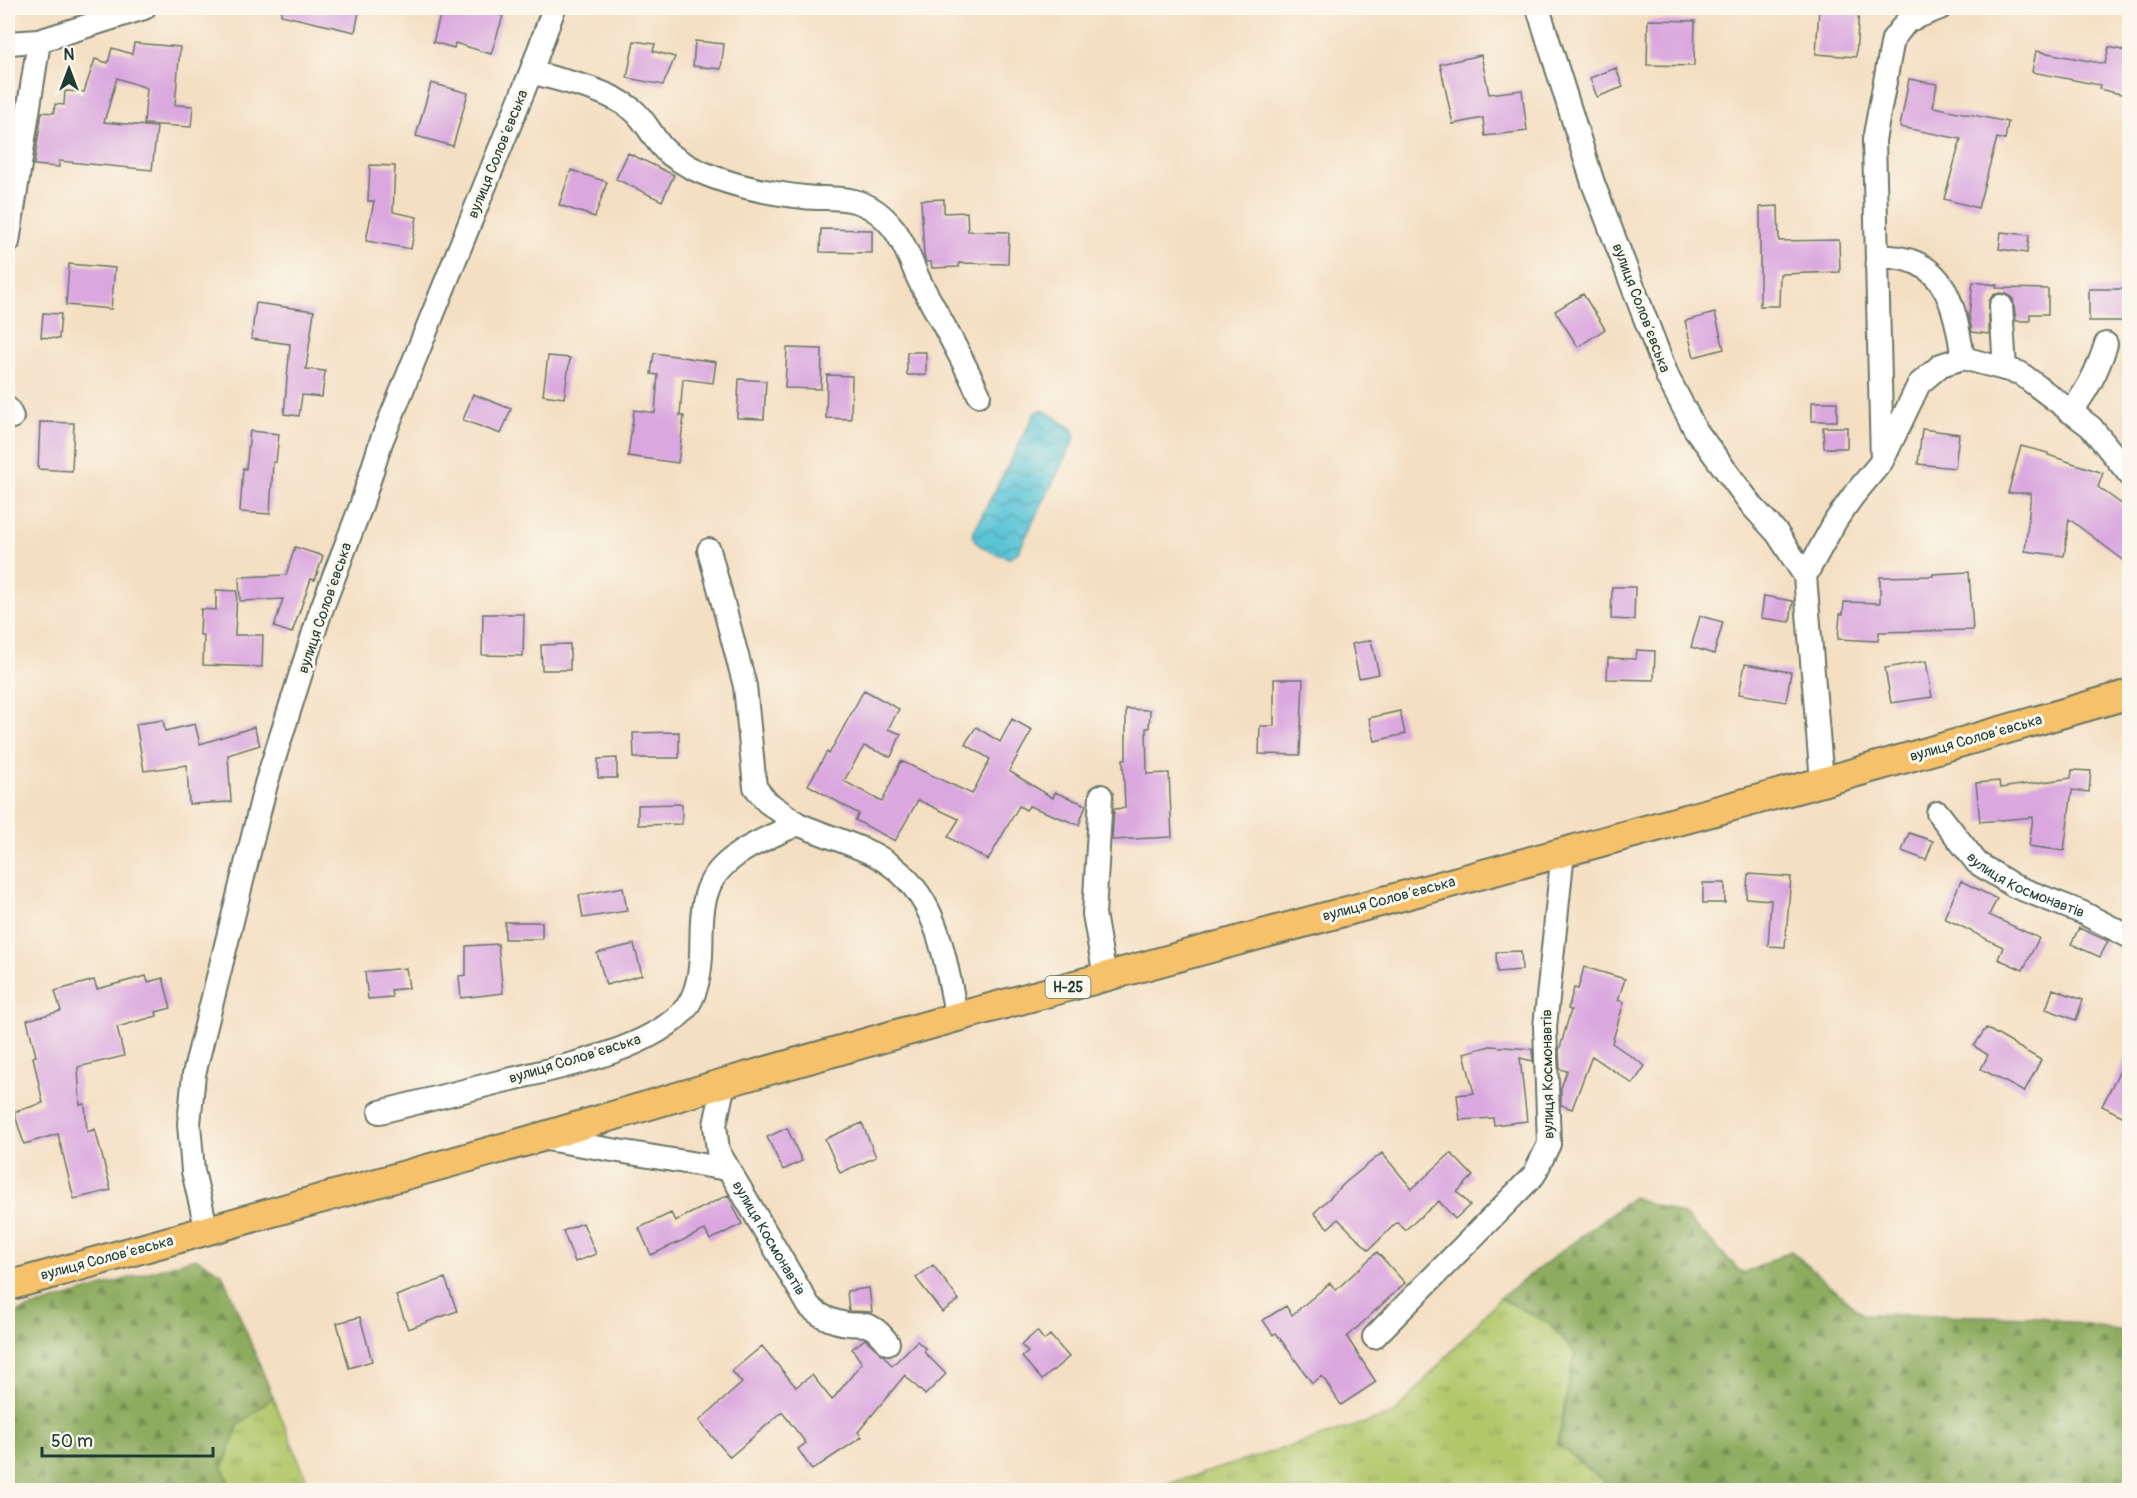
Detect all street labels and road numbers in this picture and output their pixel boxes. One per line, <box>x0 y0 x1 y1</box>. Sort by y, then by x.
street label: вулиця Соловʼєвська <box>464 87 532 221</box>
street label: вулиця Соловʼєвська <box>1608 241 1674 375</box>
street label: вулиця Соловʼєвська <box>294 540 356 676</box>
street label: вулиця Соловʼєвська <box>1908 710 2044 766</box>
street label: вулиця Космонавтів <box>1963 848 2087 922</box>
street label: вулиця Соловʼєвська <box>1320 872 1458 926</box>
road number: Н-25 <box>1046 976 1090 998</box>
street label: вулиця Космонавтів <box>1537 1009 1559 1139</box>
street label: вулиця Соловʼєвська <box>507 1030 643 1088</box>
street label: вулиця Космонавтів <box>728 1177 810 1299</box>
street label: вулиця Соловʼєвська <box>38 1231 176 1285</box>

